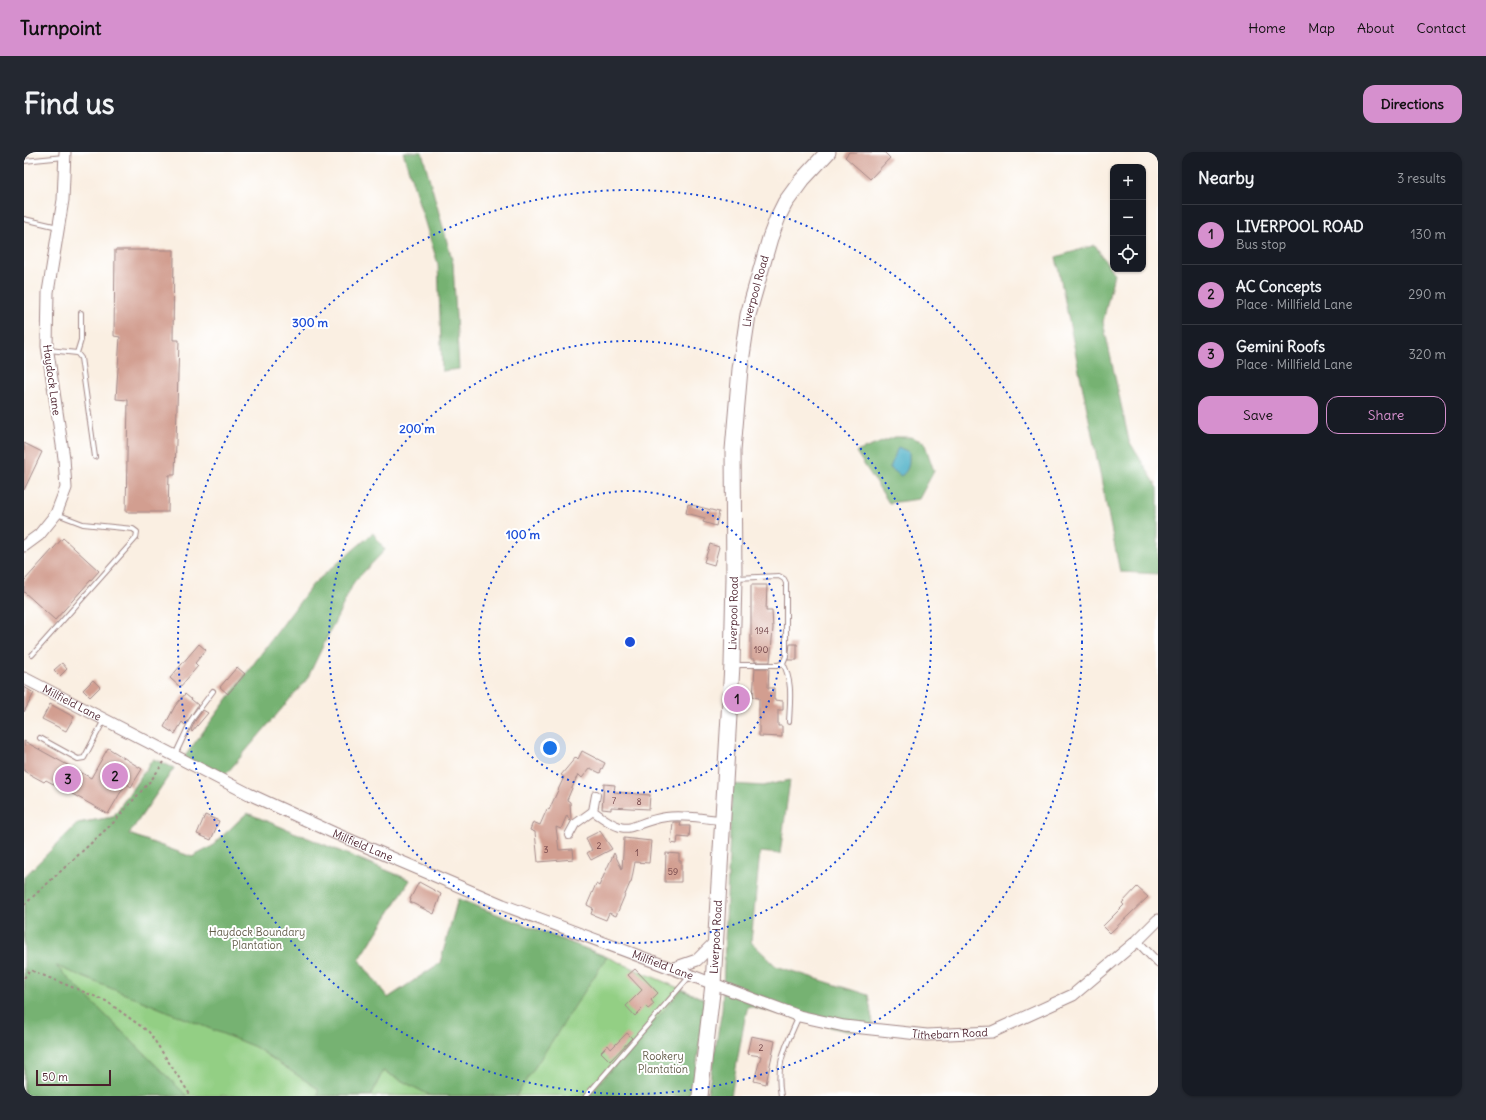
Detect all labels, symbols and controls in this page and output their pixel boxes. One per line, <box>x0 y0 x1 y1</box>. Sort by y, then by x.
text: Turnpoint <box>20 16 101 40</box>
text: Home <box>1248 19 1286 37</box>
text: Map <box>1308 19 1335 37</box>
text: About <box>1357 19 1395 37</box>
text: Contact <box>1417 19 1466 37</box>
button: Directions <box>1363 85 1462 123</box>
text: Find us <box>24 86 115 122</box>
map controls <box>1110 164 1146 272</box>
button: + <box>1110 164 1146 200</box>
text: Nearby <box>1198 167 1254 189</box>
text: 3 results <box>1397 170 1446 187</box>
button: − <box>1110 200 1146 236</box>
text: LIVERPOOL ROAD <box>1236 217 1364 236</box>
text: 1 <box>1208 226 1214 243</box>
text: 130 m <box>1410 226 1446 243</box>
button: locate <box>1110 236 1146 272</box>
text: Bus stop <box>1236 236 1286 253</box>
street label: Liverpool Road <box>739 253 772 328</box>
text: AC Concepts <box>1236 277 1322 296</box>
text: 2 <box>1207 286 1215 303</box>
text: 290 m <box>1408 286 1446 303</box>
text: Place · Millfield Lane <box>1236 296 1353 313</box>
text: 300 m <box>292 315 328 330</box>
text: Gemini Roofs <box>1236 337 1325 356</box>
street label: Haydock Lane <box>40 344 64 416</box>
text: 3 <box>1207 346 1215 363</box>
text: 320 m <box>1408 346 1446 363</box>
text: Place · Millfield Lane <box>1236 356 1353 373</box>
button: Save <box>1198 396 1318 434</box>
button: Share <box>1326 396 1446 434</box>
text: 200 m <box>399 421 435 436</box>
text: 100 m <box>506 527 540 542</box>
street label: Liverpool Road <box>725 576 741 650</box>
house number: 194 <box>755 625 769 636</box>
centre of rings <box>623 635 637 649</box>
house number: 190 <box>754 644 768 655</box>
street label: Millfield Lane <box>40 682 104 724</box>
pin: 1 <box>724 684 750 714</box>
your location <box>540 738 560 758</box>
pin: 2 <box>102 761 128 791</box>
pin: 3 <box>55 764 81 794</box>
house number: 7 <box>612 795 617 806</box>
house number: 8 <box>636 796 642 807</box>
street label: Millfield Lane <box>330 826 395 864</box>
house number: 2 <box>597 840 602 851</box>
house number: 3 <box>543 844 549 855</box>
house number: 1 <box>635 847 639 858</box>
house number: 59 <box>668 866 678 877</box>
street label: Liverpool Road <box>707 899 725 974</box>
park label: Haydock Boundary Plantation <box>209 925 305 952</box>
street label: Millfield Lane <box>630 947 695 983</box>
street label: Tithebarn Road <box>911 1025 989 1042</box>
house number: 2 <box>759 1042 764 1053</box>
park label: Rookery Plantation <box>638 1049 688 1076</box>
scale bar <box>36 1068 111 1087</box>
text: 50 m <box>42 1070 68 1084</box>

